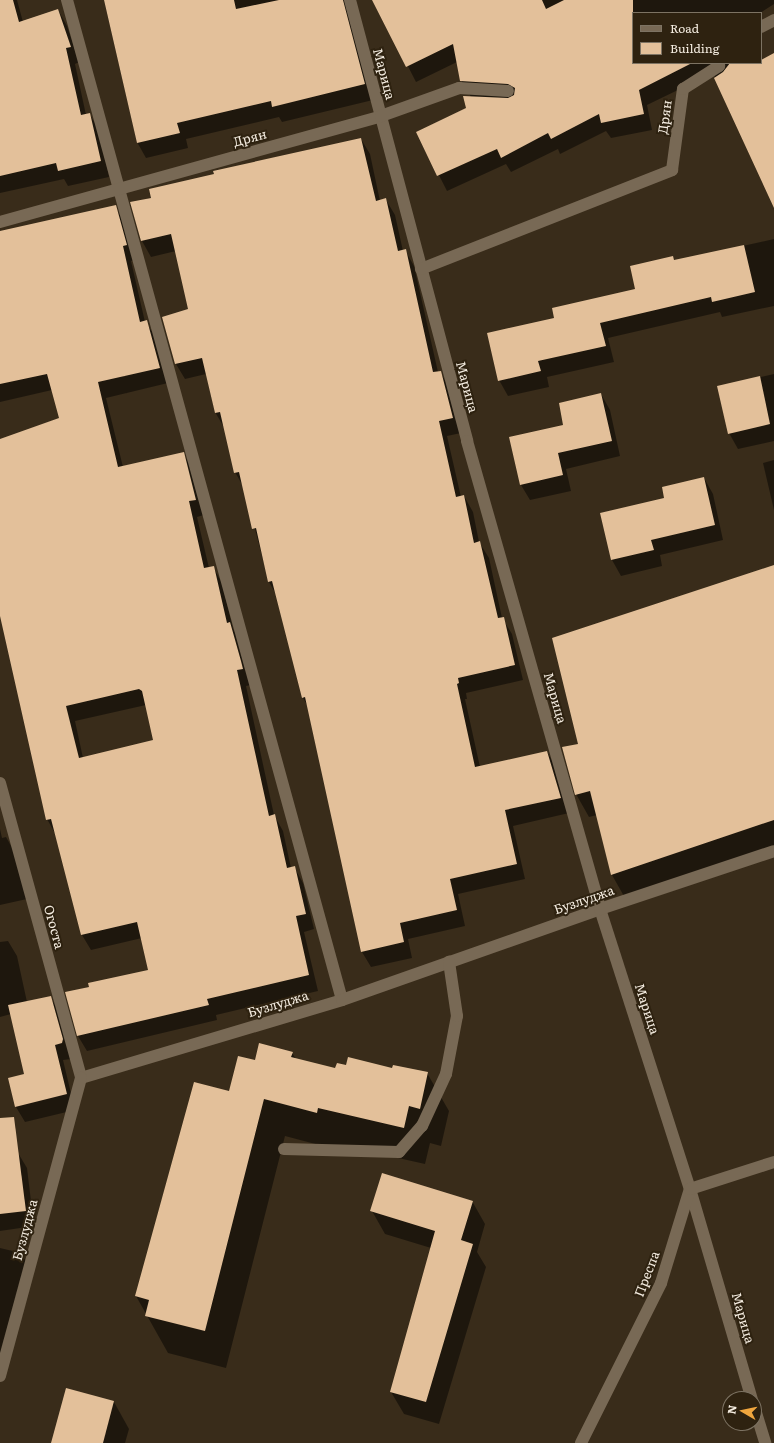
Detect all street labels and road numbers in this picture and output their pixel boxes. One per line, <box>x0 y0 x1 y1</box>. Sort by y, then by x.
street label: Марица <box>370 47 398 101</box>
street label: Дрян <box>655 99 675 135</box>
street label: Дрян <box>232 126 268 150</box>
street label: Марица <box>453 360 481 414</box>
street label: Марица <box>540 671 570 725</box>
street label: Бузлуджа <box>552 882 616 918</box>
street label: Огоста <box>41 903 67 951</box>
street label: Марица <box>631 982 663 1036</box>
street label: Бузлуджа <box>246 987 310 1021</box>
street label: Бузлуджа <box>9 1198 41 1262</box>
street label: Преспа <box>631 1249 663 1299</box>
street label: Марица <box>728 1291 758 1345</box>

